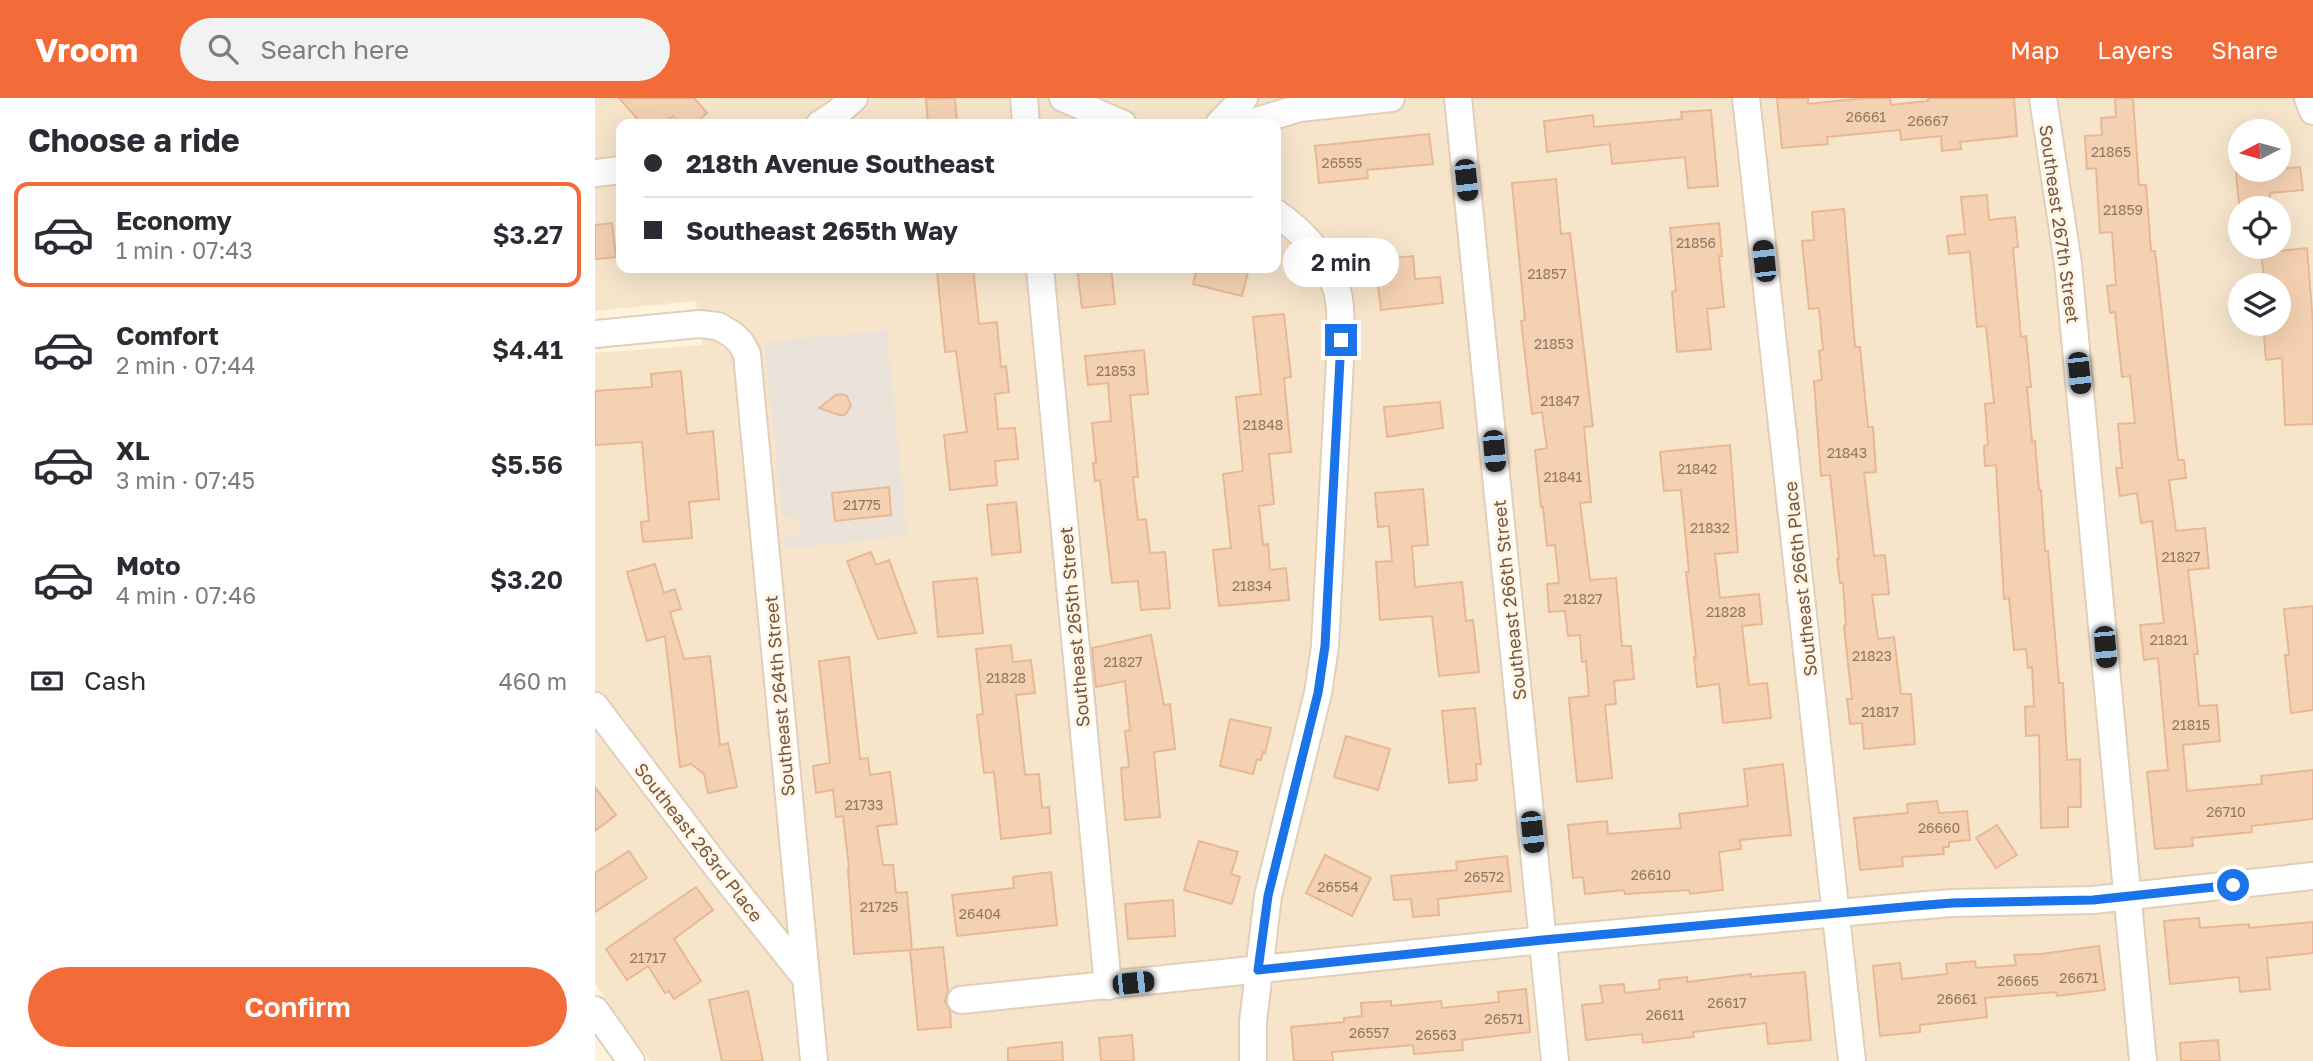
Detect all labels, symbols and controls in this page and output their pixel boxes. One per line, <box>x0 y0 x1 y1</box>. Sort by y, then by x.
search box <box>180 18 670 81</box>
text: Vroom <box>35 30 138 69</box>
icon: search <box>204 30 242 68</box>
text: Search here <box>260 34 409 65</box>
text: Map <box>2010 35 2059 64</box>
text: Layers <box>2097 35 2173 64</box>
text: Share <box>2211 35 2278 64</box>
house number: 26661 <box>1846 108 1886 125</box>
house number: 26667 <box>1908 112 1948 129</box>
north arrow <box>2228 119 2291 182</box>
map controls <box>2228 119 2291 336</box>
text: Choose a ride <box>28 121 240 159</box>
street label: Southeast 267th Street <box>2035 123 2085 325</box>
house number: 21865 <box>2091 143 2131 160</box>
text: 218th Avenue Southeast <box>686 148 995 179</box>
house number: 26555 <box>1322 154 1362 171</box>
car <box>1454 158 1479 202</box>
button: locate <box>2228 196 2291 259</box>
house number: 21859 <box>2103 201 2143 218</box>
icon: car <box>32 203 95 266</box>
text: Economy <box>116 205 232 236</box>
text: Southeast 265th Way <box>686 215 958 246</box>
text: $3.27 <box>492 219 563 250</box>
house number: 21856 <box>1676 234 1716 251</box>
text: 1 min · 07:43 <box>116 236 253 264</box>
callout: 2 min <box>1283 238 1399 288</box>
car <box>1752 239 1777 283</box>
text: 2 min <box>1311 248 1371 276</box>
house number: 21857 <box>1528 265 1567 282</box>
button: layers <box>2228 273 2291 336</box>
icon: car <box>32 318 95 381</box>
text: Comfort <box>116 320 219 351</box>
route end <box>1325 324 1357 356</box>
text: $4.41 <box>492 334 563 365</box>
house number: 21853 <box>1534 335 1574 352</box>
text: 2 min · 07:44 <box>116 351 256 379</box>
car <box>2067 351 2092 395</box>
house number: 21853 <box>1096 362 1136 379</box>
house number: 21847 <box>1540 392 1580 409</box>
house number: 21848 <box>1243 416 1283 433</box>
car <box>1482 429 1507 473</box>
icon: car <box>32 433 95 496</box>
text: XL <box>116 435 150 466</box>
house number: 21843 <box>1827 444 1867 461</box>
text: $5.56 <box>490 449 563 480</box>
house number: 21842 <box>1677 460 1717 477</box>
text: 3 min · 07:45 <box>116 466 255 494</box>
house number: 21841 <box>1544 468 1583 485</box>
street label: Southeast 266th Place <box>1779 480 1821 678</box>
house number: 21775 <box>843 496 881 513</box>
street label: Southeast 266th Street <box>1488 499 1530 701</box>
house number: 21832 <box>1690 519 1730 536</box>
street label: Southeast 265th Street <box>1054 526 1094 728</box>
icon: car <box>32 548 95 611</box>
house number: 21827 <box>2162 548 2201 565</box>
text: Moto <box>116 550 181 581</box>
text: $3.20 <box>490 564 563 595</box>
house number: 21834 <box>1232 577 1272 594</box>
text: 4 min · 07:46 <box>116 581 256 609</box>
house number: 21827 <box>1564 590 1603 607</box>
street label: Southeast 264th Street <box>759 595 799 797</box>
house number: 21828 <box>1706 603 1746 620</box>
car <box>2093 625 2118 669</box>
house number: 21821 <box>2150 631 2188 648</box>
house number: 21823 <box>1852 647 1892 664</box>
house number: 21827 <box>1104 653 1143 670</box>
icon: cash <box>28 662 66 700</box>
text: Cash <box>84 665 146 696</box>
text: 460 m <box>499 667 567 695</box>
house number: 21828 <box>986 669 1026 686</box>
house number: 21817 <box>1861 703 1899 720</box>
house number: 21815 <box>2172 716 2210 733</box>
street label: Southeast 263rd Place <box>630 758 768 926</box>
house number: 21733 <box>845 796 883 813</box>
house number: 26710 <box>2206 803 2246 820</box>
car <box>1520 810 1545 854</box>
house number: 26660 <box>1918 819 1960 836</box>
house number: 26610 <box>1631 866 1671 883</box>
house number: 26572 <box>1464 868 1504 885</box>
route start <box>2217 869 2249 901</box>
house number: 26554 <box>1317 878 1359 895</box>
house number: 21725 <box>860 898 898 915</box>
house number: 26404 <box>959 905 1001 922</box>
house number: 21717 <box>630 949 666 966</box>
button: Confirm <box>28 967 567 1047</box>
house number: 26671 <box>2059 969 2099 986</box>
car <box>1112 970 1155 996</box>
house number: 26665 <box>1997 972 2039 989</box>
house number: 26661 <box>1937 990 1977 1007</box>
house number: 26617 <box>1707 994 1747 1011</box>
house number: 26611 <box>1646 1006 1685 1023</box>
house number: 26571 <box>1485 1010 1524 1027</box>
house number: 26557 <box>1349 1024 1389 1041</box>
house number: 26563 <box>1415 1026 1457 1043</box>

